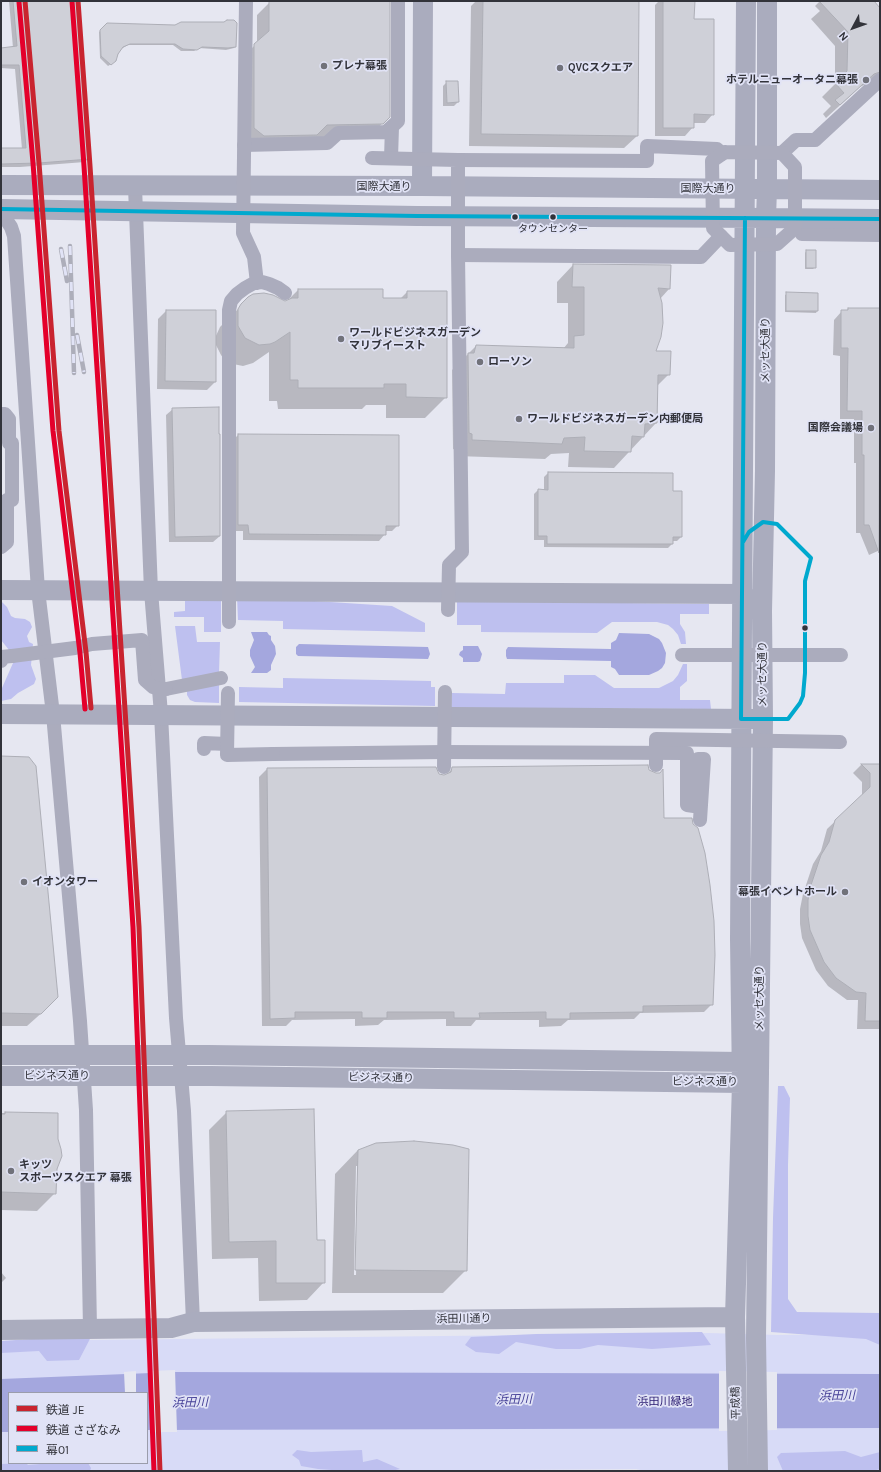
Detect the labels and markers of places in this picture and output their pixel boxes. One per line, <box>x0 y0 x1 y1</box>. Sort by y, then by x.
place label: プレナ幕張 <box>332 59 387 73</box>
marker: プレナ幕張 <box>319 61 329 71</box>
place label: QVCスクエア <box>568 61 633 75</box>
marker: QVCスクエア <box>555 63 565 73</box>
place label: ホテルニューオータニ幕張 <box>726 73 858 87</box>
marker: ホテルニューオータニ幕張 <box>861 75 871 85</box>
unlabelled marker <box>510 212 520 222</box>
marker: タウンセンター <box>548 212 558 222</box>
place label: タウンセンター <box>518 223 588 235</box>
place label: ワールドビジネスガーデン マリブイースト <box>349 326 481 352</box>
marker: ワールドビジネスガーデン マリブイースト <box>336 334 346 344</box>
place label: ローソン <box>488 355 532 369</box>
marker: ローソン <box>475 357 485 367</box>
place label: ワールドビジネスガーデン内郵便局 <box>527 412 703 426</box>
marker: ワールドビジネスガーデン内郵便局 <box>514 414 524 424</box>
place label: 国際会議場 <box>808 421 863 435</box>
marker: 国際会議場 <box>866 423 876 433</box>
unlabelled marker <box>800 623 810 633</box>
place label: イオンタワー <box>32 875 98 889</box>
marker: イオンタワー <box>19 877 29 887</box>
place label: 幕張イベントホール <box>738 885 837 899</box>
marker: 幕張イベントホール <box>840 887 850 897</box>
place label: キッツ スポーツスクエア 幕張 <box>19 1158 132 1184</box>
marker: キッツ スポーツスクエア 幕張 <box>6 1166 16 1176</box>

